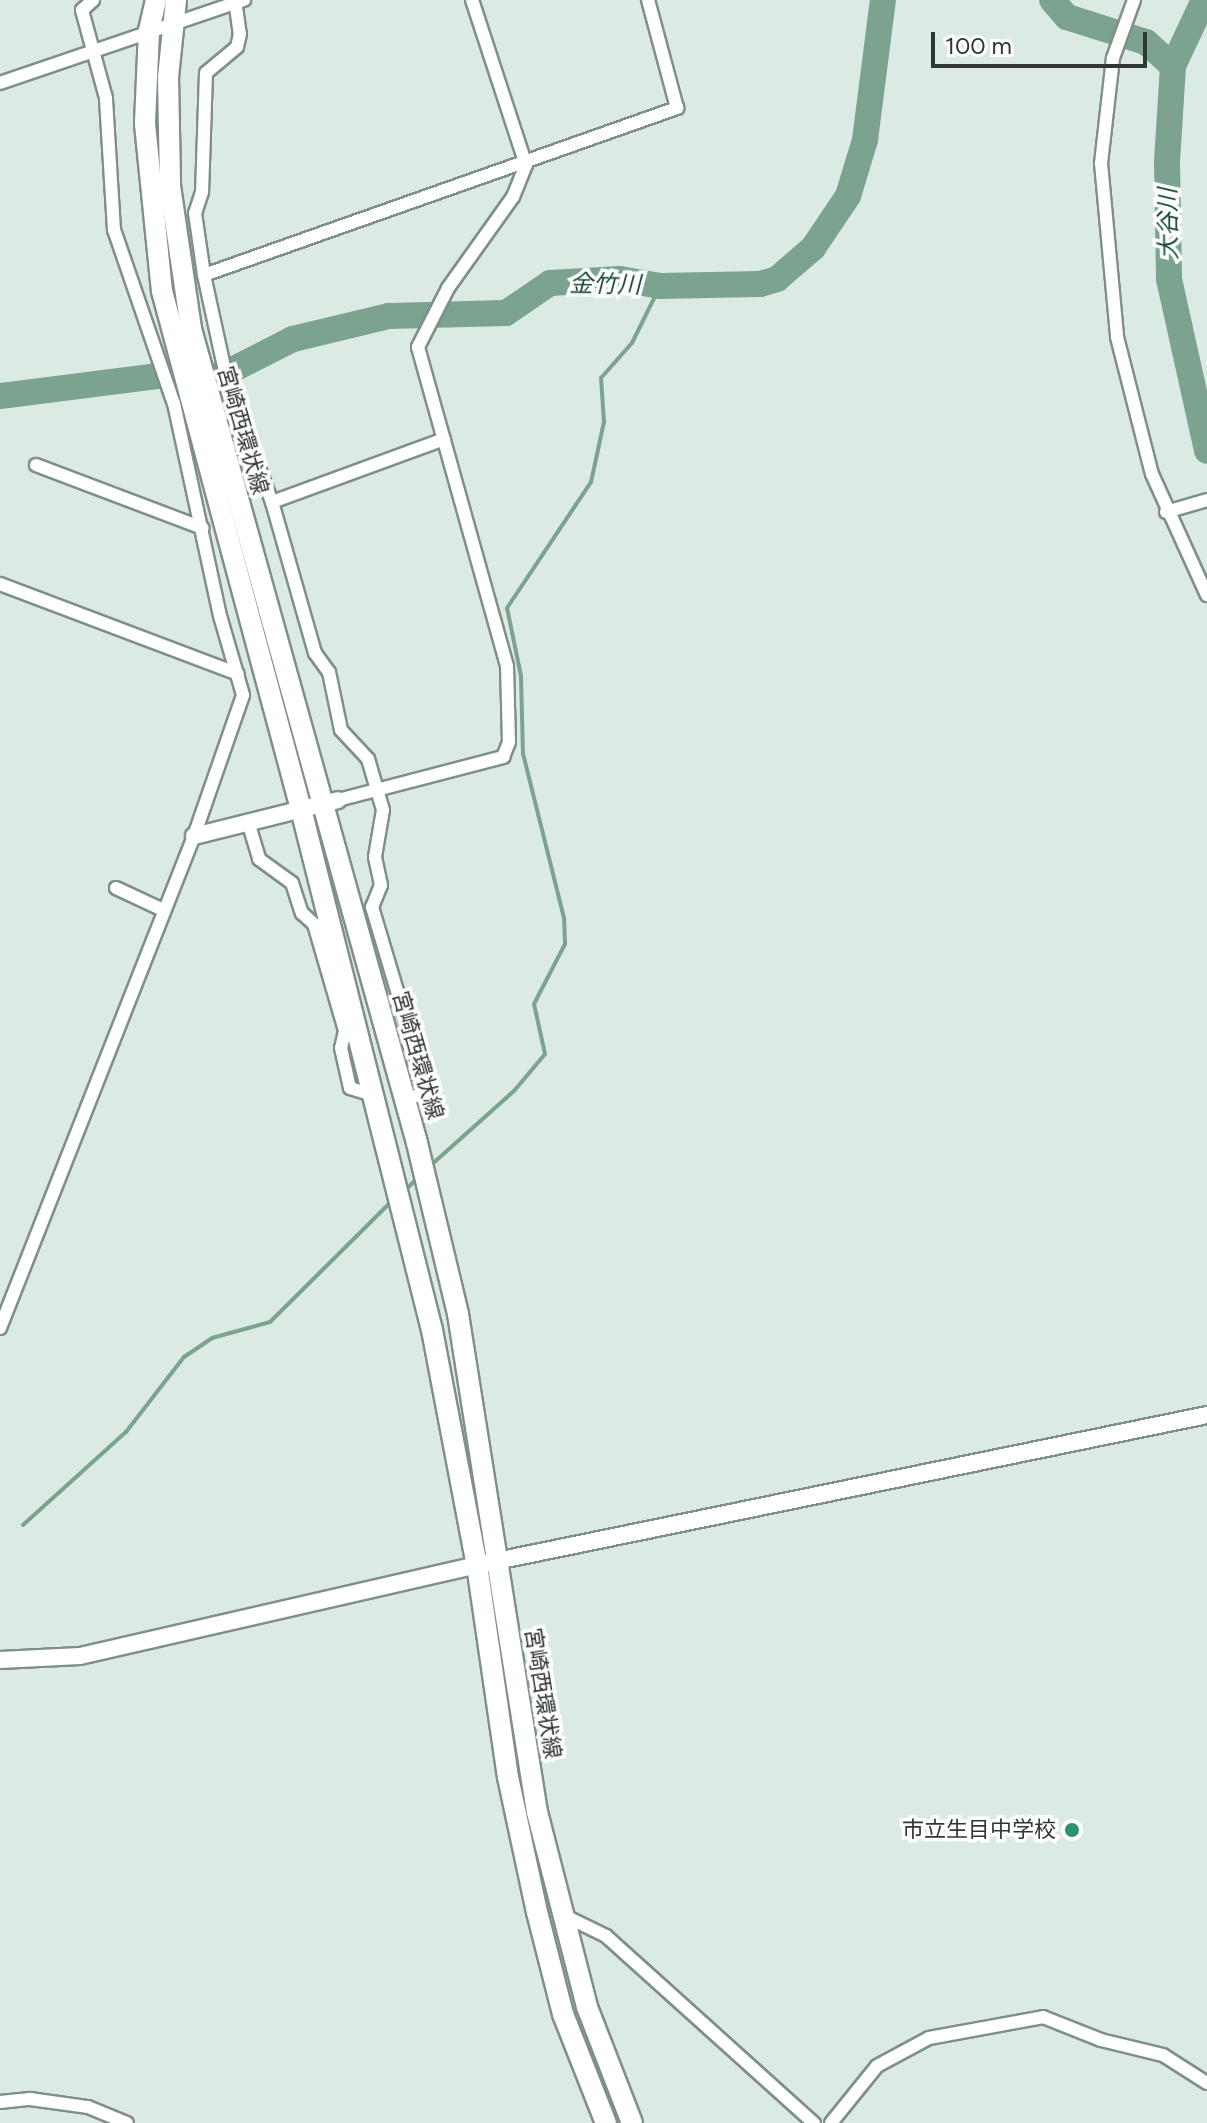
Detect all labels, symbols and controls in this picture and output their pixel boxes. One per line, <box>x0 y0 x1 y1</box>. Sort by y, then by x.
scale bar <box>935 16 1151 66</box>
text: 100 m <box>945 31 1012 60</box>
water label: 大谷川 <box>1153 188 1183 260</box>
water label: 金竹川 <box>569 269 641 299</box>
street label: 宮崎西環状線 <box>212 363 274 497</box>
street label: 宮崎西環状線 <box>387 988 449 1122</box>
street label: 宮崎西環状線 <box>520 1626 566 1760</box>
place label: 市立生目中学校 <box>902 1817 1056 1843</box>
marker: 市立生目中学校 <box>1063 1821 1081 1839</box>

